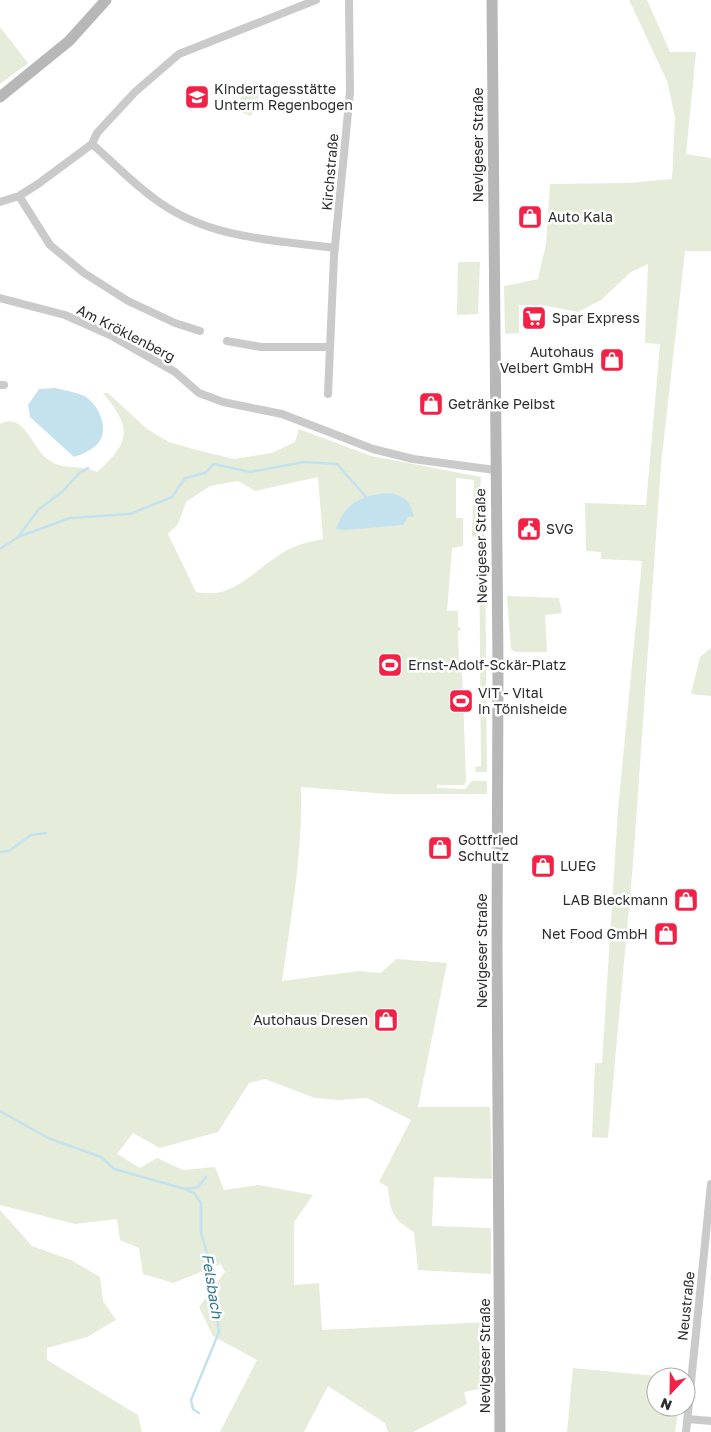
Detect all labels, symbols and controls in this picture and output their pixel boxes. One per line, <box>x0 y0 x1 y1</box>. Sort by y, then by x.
place label: Kindertagesstätte Unterm Regenbogen <box>214 80 353 113</box>
school or university icon: Kindertagesstätte Unterm Regenbogen <box>184 84 210 110</box>
street label: Nevigeser Straße <box>469 87 486 203</box>
street label: Kirchstraße <box>318 133 341 211</box>
shop icon: Auto Kala <box>517 204 543 230</box>
place label: Auto Kala <box>548 208 613 225</box>
street label: Am Kröklenberg <box>74 300 178 365</box>
supermarket icon: Spar Express <box>521 305 547 331</box>
place label: Spar Express <box>552 309 640 326</box>
place label: Autohaus Velbert GmbH <box>500 343 594 376</box>
shop icon: Autohaus Velbert GmbH <box>599 347 625 373</box>
shop icon: Getränke Peibst <box>418 391 444 417</box>
place label: Getränke Peibst <box>448 395 555 412</box>
street label: Nevigeser Straße <box>471 488 490 604</box>
public building icon: SVG <box>516 516 542 542</box>
place label: SVG <box>546 520 574 537</box>
sports icon: Ernst-Adolf-Sckär-Platz <box>377 652 403 678</box>
place label: Ernst-Adolf-Sckär-Platz <box>408 656 566 673</box>
place label: ViT - Vital in Tönisheide <box>478 684 567 717</box>
sports icon: ViT - Vital in Tönisheide <box>448 688 474 714</box>
place label: Gottfried Schultz <box>458 831 518 864</box>
shop icon: Gottfried Schultz <box>427 835 453 861</box>
shop icon: LUEG <box>530 853 556 879</box>
place label: LUEG <box>560 857 596 874</box>
shop icon: LAB Bleckmann <box>673 887 699 913</box>
place label: LAB Bleckmann <box>562 891 668 908</box>
street label: Nevigeser Straße <box>473 893 490 1009</box>
shop icon: Net Food GmbH <box>653 921 679 947</box>
place label: Net Food GmbH <box>542 925 648 942</box>
shop icon: Autohaus Dresen <box>373 1007 399 1033</box>
place label: Autohaus Dresen <box>253 1011 368 1028</box>
water label: Felsbach <box>199 1252 227 1320</box>
street label: Neustraße <box>673 1270 698 1342</box>
street label: Nevigeser Straße <box>476 1298 493 1414</box>
north arrow <box>646 1367 696 1417</box>
text: N <box>658 1395 674 1414</box>

